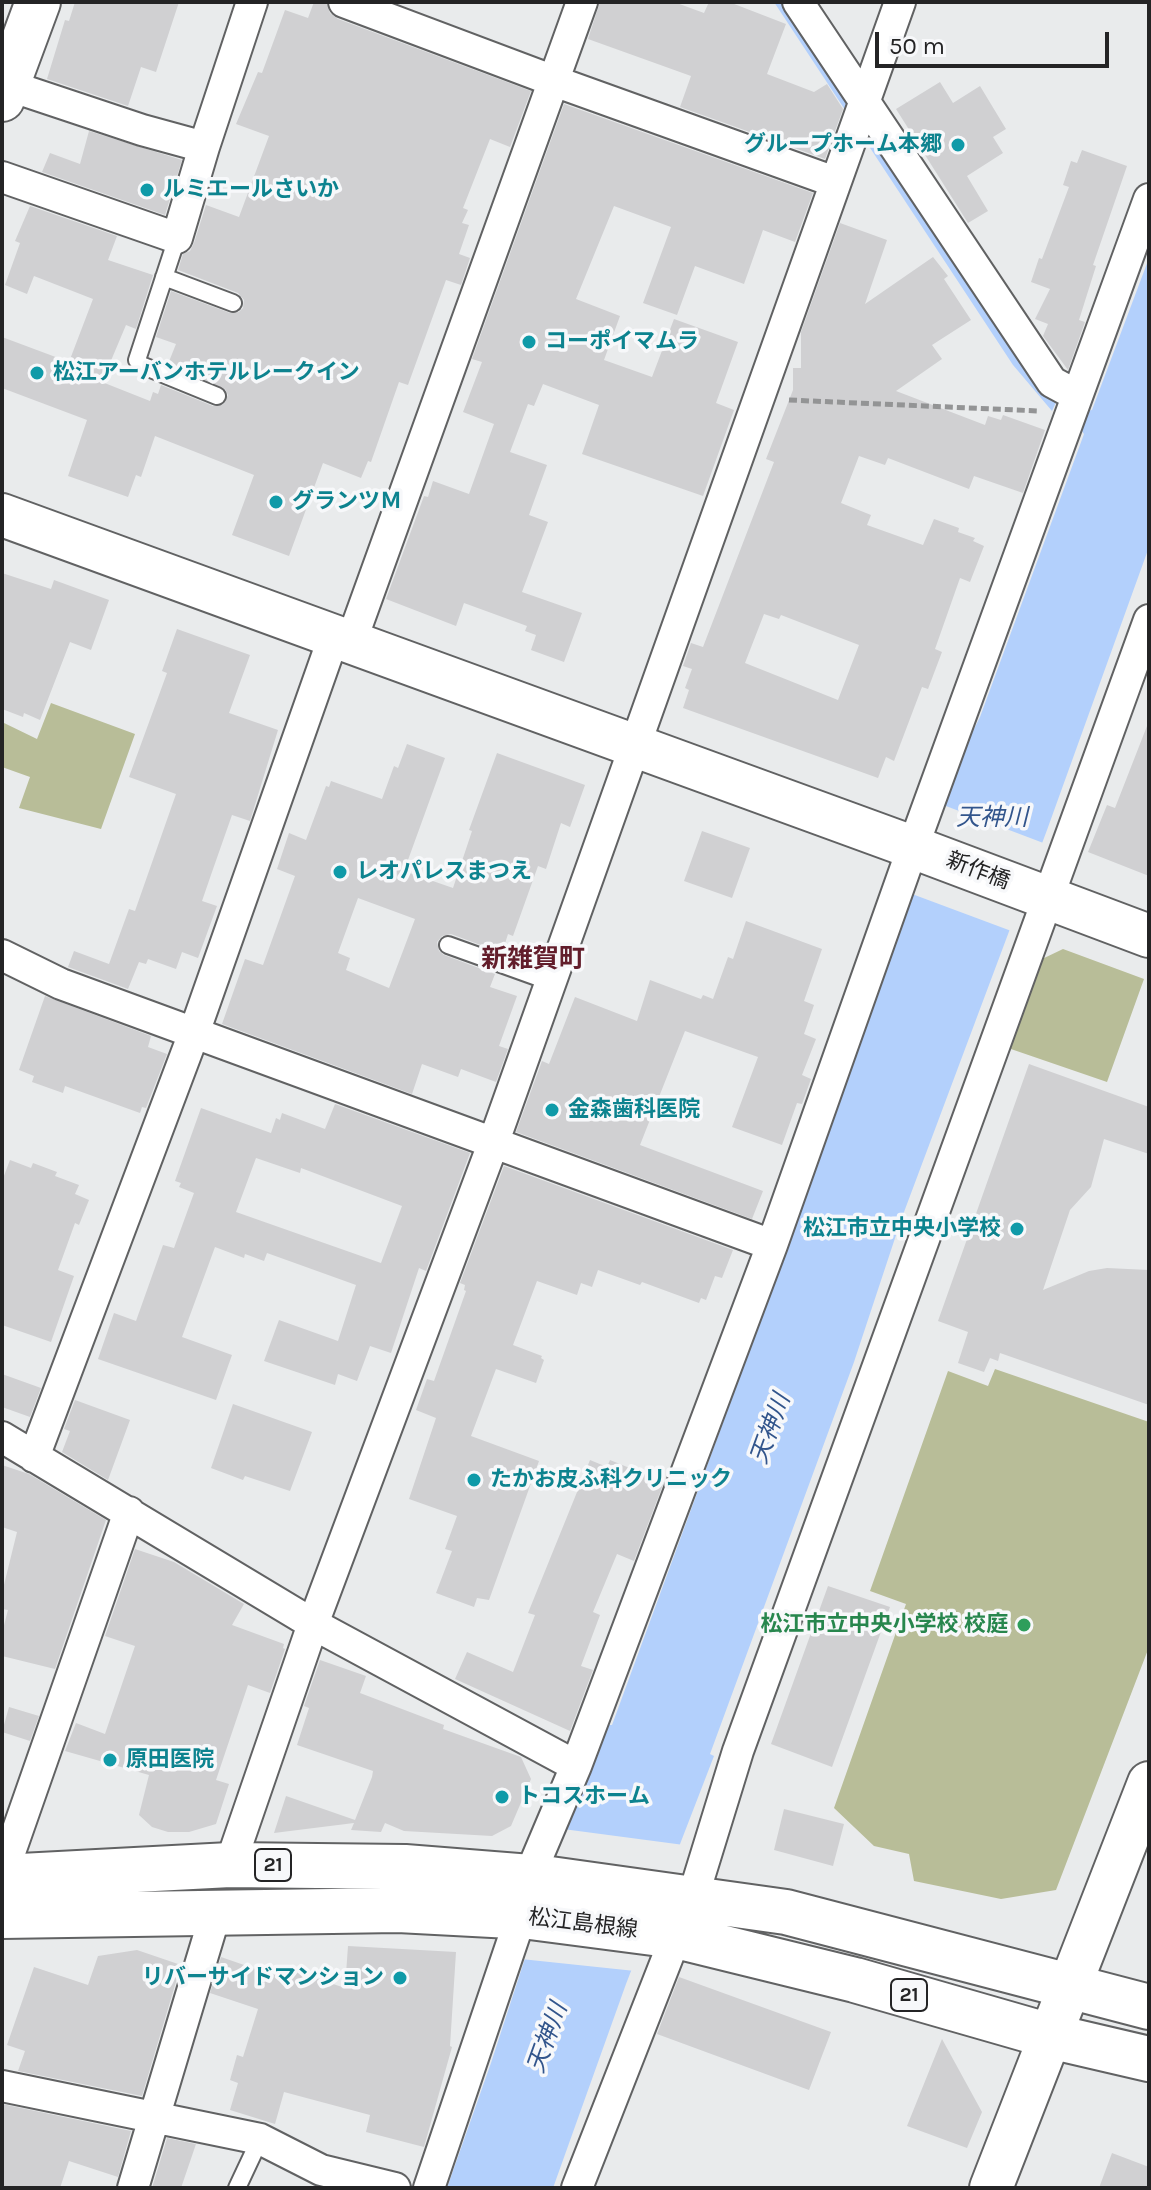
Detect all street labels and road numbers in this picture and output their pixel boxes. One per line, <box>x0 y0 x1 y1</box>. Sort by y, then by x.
street label: 新作橋 <box>942 847 1014 895</box>
road number: 21 <box>255 1849 291 1881</box>
street label: 松江島根線 <box>527 1904 639 1944</box>
road number: 21 <box>891 1979 927 2011</box>

